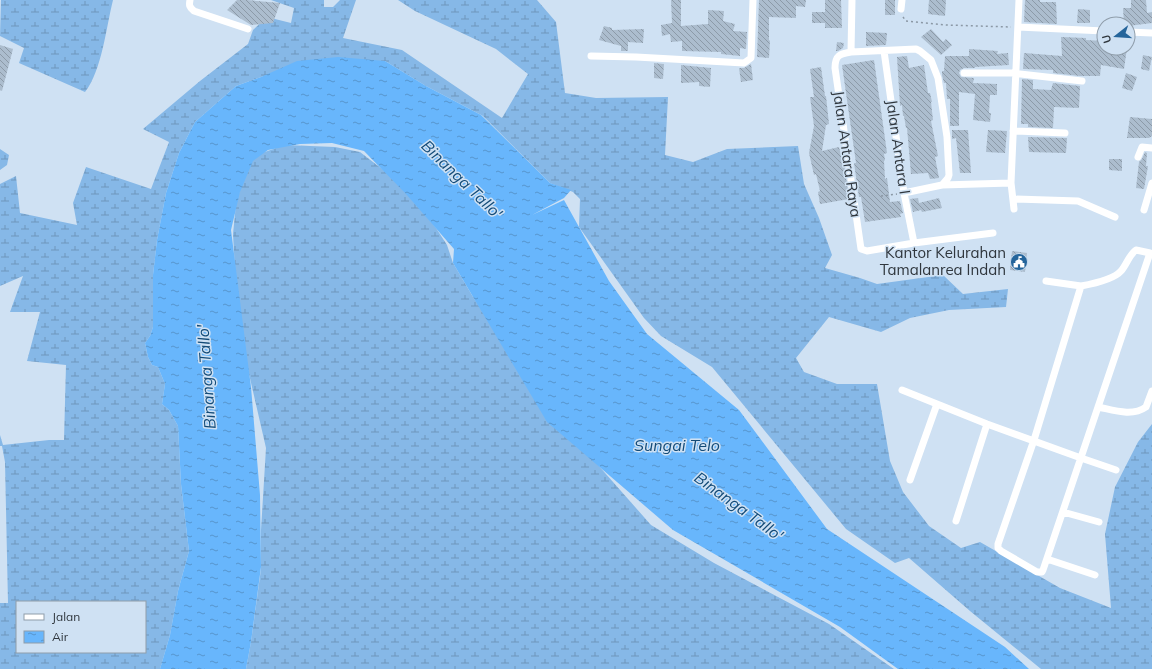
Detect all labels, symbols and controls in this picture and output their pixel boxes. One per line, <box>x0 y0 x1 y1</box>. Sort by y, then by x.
north arrow <box>1096 16 1136 56</box>
text: U <box>1099 33 1114 45</box>
street label: Jalan Antara Raya <box>829 89 866 218</box>
street label: Jalan Antara I <box>882 98 915 196</box>
water label: Binanga Tallo' <box>417 135 507 223</box>
place label: Kantor Kelurahan Tamalanrea Indah <box>880 243 1006 279</box>
public building icon: Kantor Kelurahan Tamalanrea Indah <box>1009 252 1029 272</box>
water label: Binanga Tallo' <box>192 324 220 430</box>
water label: Sungai Telo <box>634 435 720 455</box>
water label: Binanga Tallo' <box>691 467 788 545</box>
legend <box>16 601 146 653</box>
text: Jalan <box>52 609 80 624</box>
text: Air <box>52 629 69 644</box>

